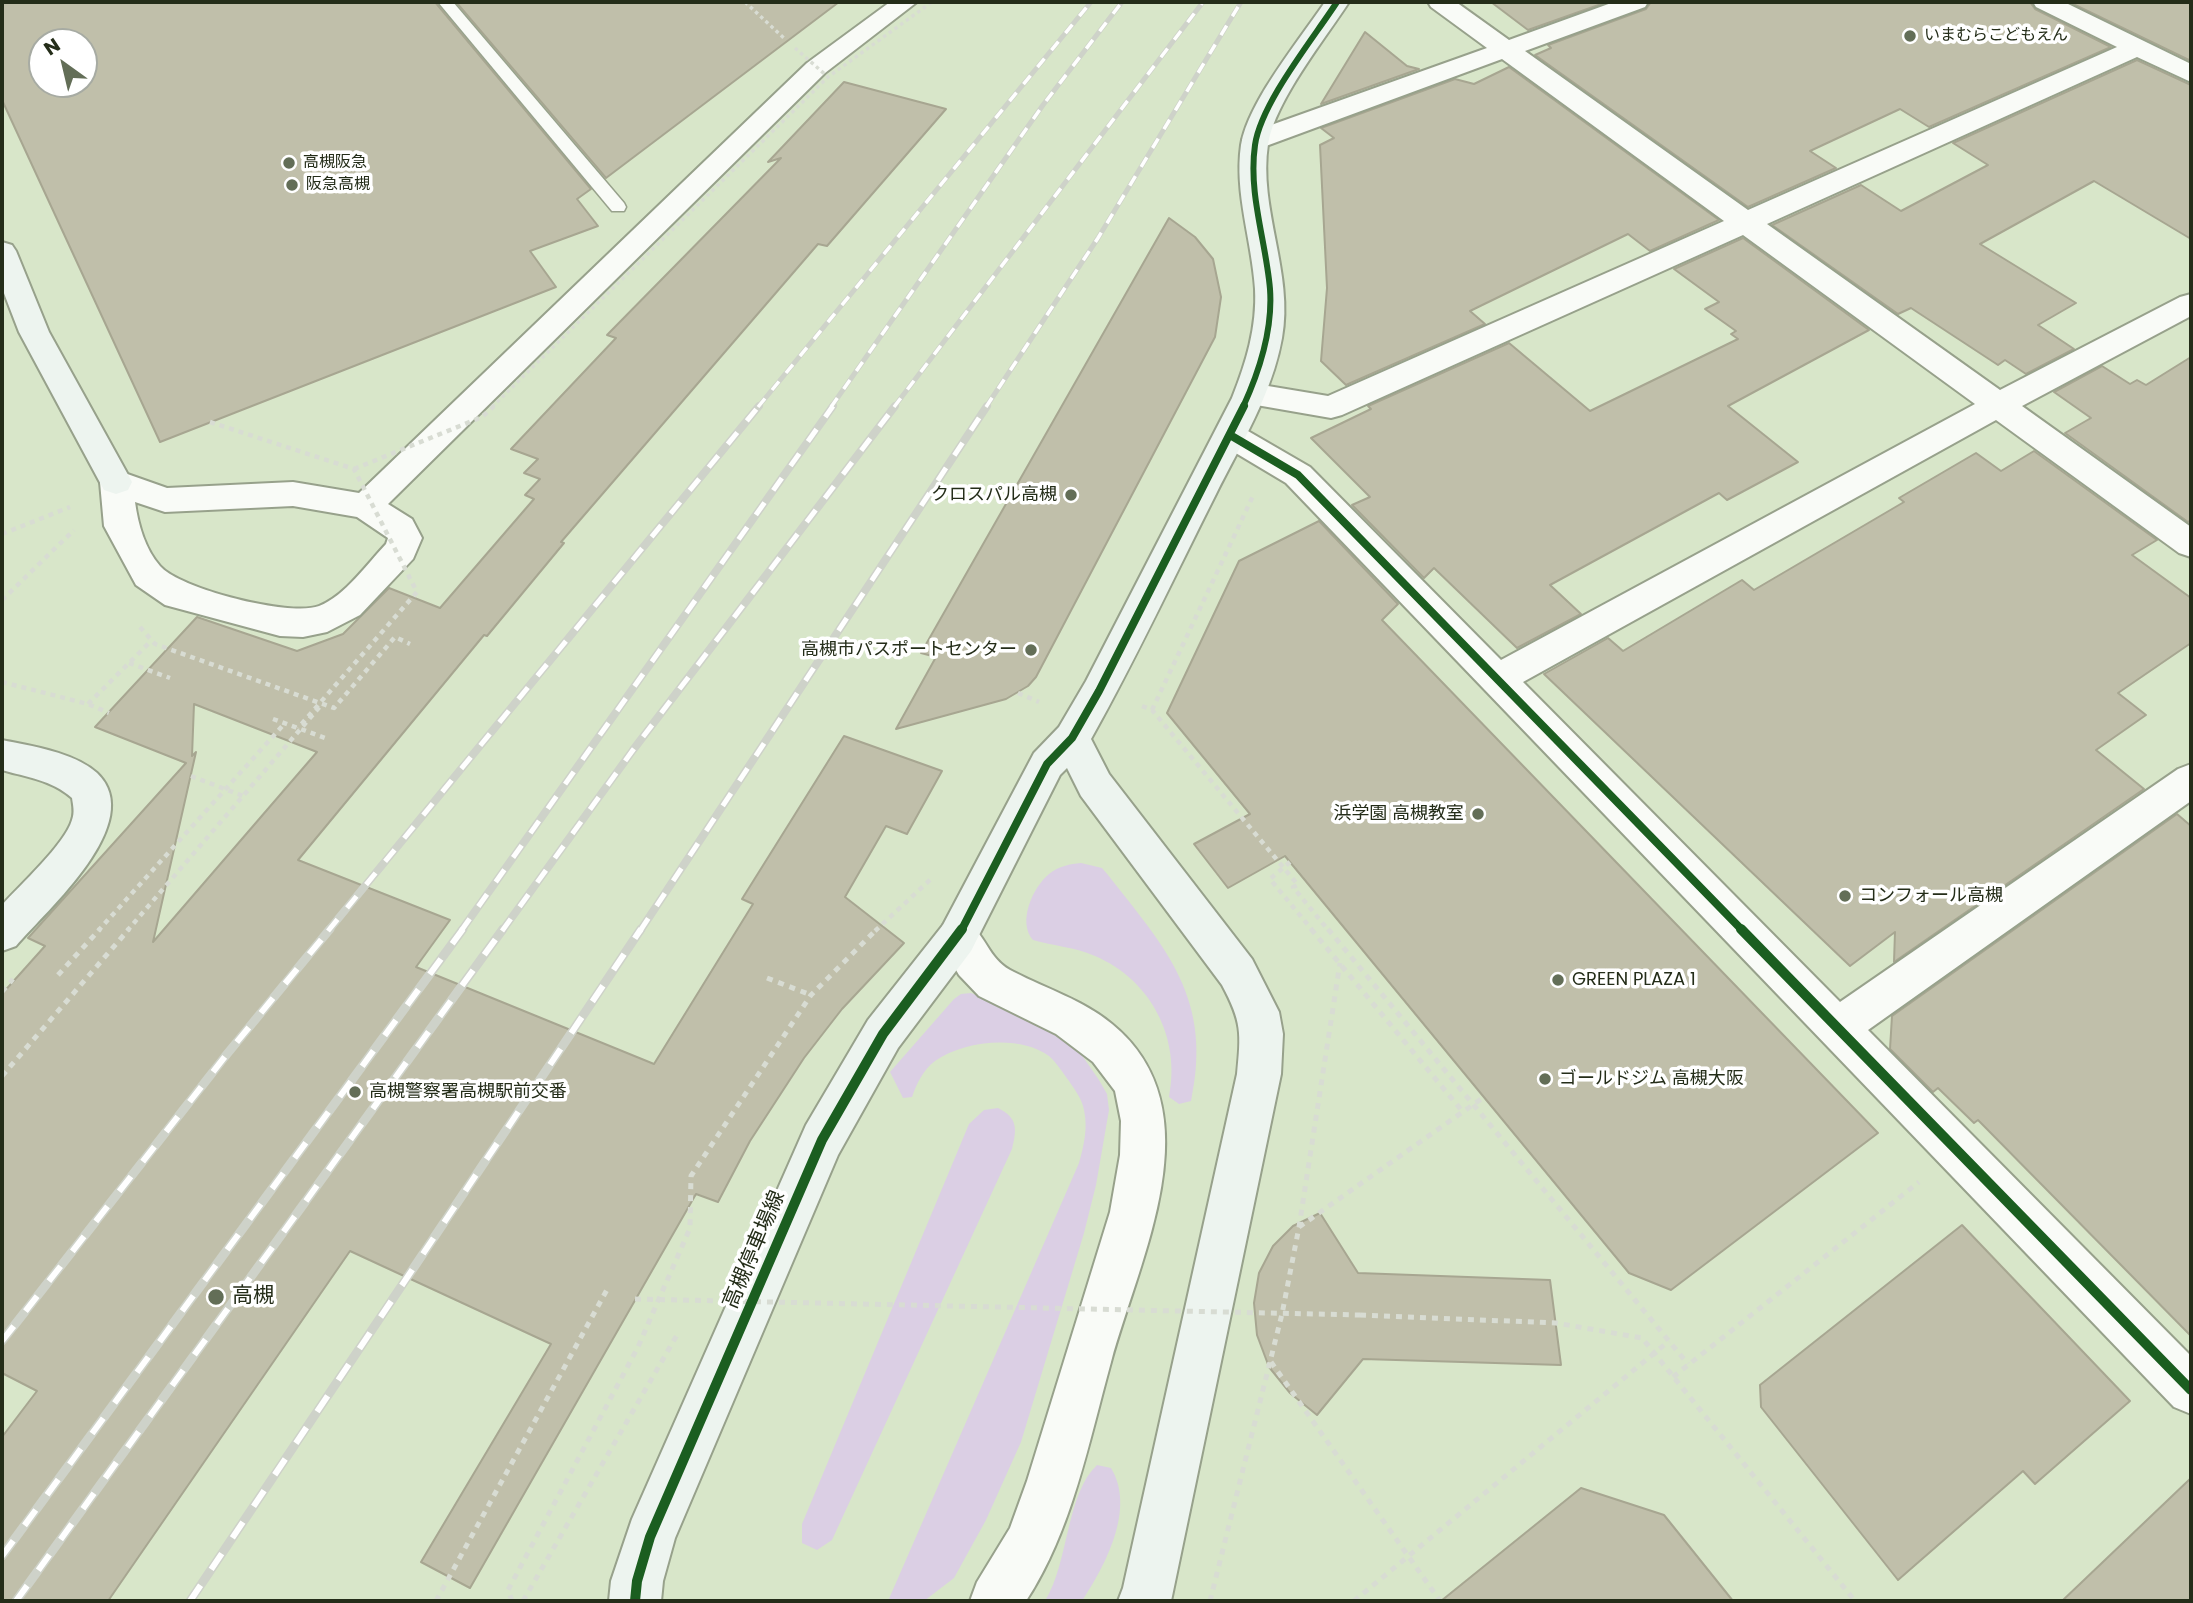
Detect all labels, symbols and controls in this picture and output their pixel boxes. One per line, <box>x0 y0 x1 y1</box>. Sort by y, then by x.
place label: いまむらこどもえん <box>1924 26 2068 46</box>
north arrow <box>28 28 98 98</box>
marker: いまむらこどもえん <box>1902 28 1918 44</box>
text: N <box>39 32 66 62</box>
place label: 高槻阪急 <box>303 153 367 173</box>
marker: 高槻阪急 <box>281 155 297 171</box>
place label: 阪急高槻 <box>306 175 370 195</box>
marker: 阪急高槻 <box>284 177 300 193</box>
place label: クロスパル高槻 <box>931 484 1057 506</box>
marker: クロスパル高槻 <box>1063 487 1079 503</box>
place label: 高槻市パスポートセンター <box>801 639 1017 661</box>
marker: 高槻市パスポートセンター <box>1023 642 1039 658</box>
place label: 浜学園 高槻教室 <box>1333 803 1464 825</box>
marker: 浜学園 高槻教室 <box>1470 806 1486 822</box>
place label: コンフォール高槻 <box>1859 885 2003 907</box>
marker: コンフォール高槻 <box>1837 888 1853 904</box>
place label: GREEN PLAZA 1 <box>1572 969 1696 991</box>
marker: GREEN PLAZA 1 <box>1550 972 1566 988</box>
place label: ゴールドジム 高槻大阪 <box>1559 1068 1744 1090</box>
marker: ゴールドジム 高槻大阪 <box>1537 1071 1553 1087</box>
place label: 高槻警察署高槻駅前交番 <box>369 1081 567 1103</box>
marker: 高槻警察署高槻駅前交番 <box>347 1084 363 1100</box>
street label: 高槻停車場線 <box>719 1187 791 1313</box>
place label: 高槻 <box>232 1284 274 1310</box>
marker: 高槻 <box>206 1287 226 1307</box>

